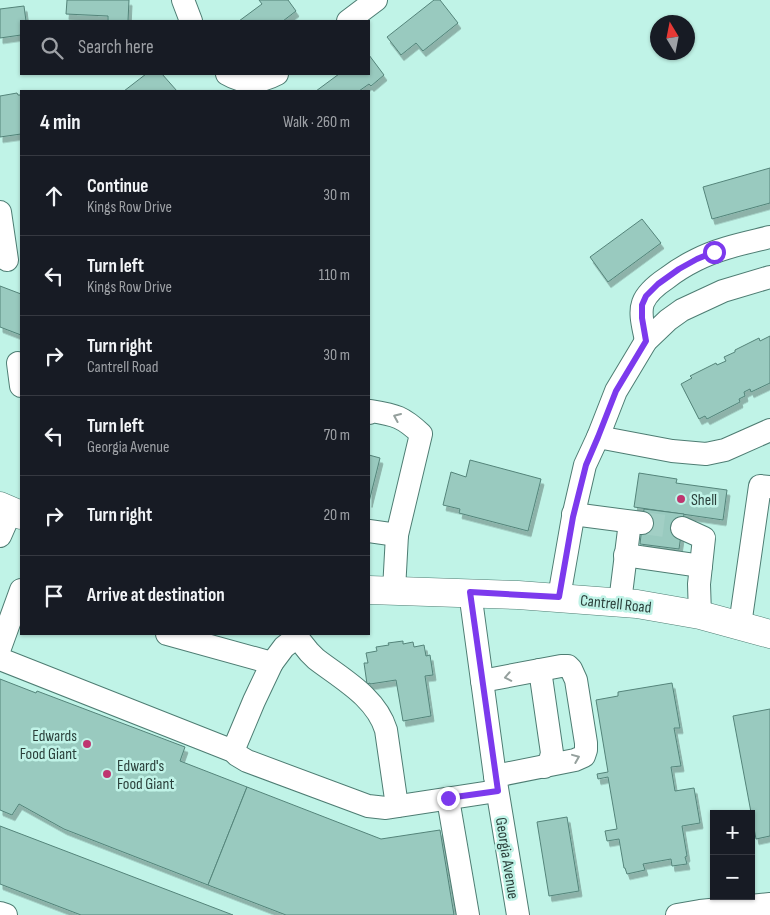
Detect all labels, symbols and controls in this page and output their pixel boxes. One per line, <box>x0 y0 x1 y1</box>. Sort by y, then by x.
north arrow <box>650 15 695 60</box>
search box <box>20 20 370 75</box>
icon: search <box>38 34 66 62</box>
text: Search here <box>78 36 154 59</box>
text: 4 min <box>40 110 81 135</box>
text: Walk · 260 m <box>283 113 350 132</box>
text: Continue <box>87 175 148 198</box>
icon: ahead <box>40 182 68 210</box>
text: 30 m <box>323 186 350 205</box>
text: Kings Row Drive <box>87 198 172 217</box>
route start <box>703 241 726 264</box>
text: Turn left <box>87 255 144 278</box>
icon: left <box>40 262 68 290</box>
text: 110 m <box>319 266 350 285</box>
text: Kings Row Drive <box>87 278 172 297</box>
text: Turn right <box>87 335 152 358</box>
icon: right <box>40 342 68 370</box>
text: 30 m <box>323 346 350 365</box>
text: Cantrell Road <box>87 358 158 377</box>
one-way arrow <box>393 413 402 424</box>
text: Turn left <box>87 415 144 438</box>
icon: left <box>40 422 68 450</box>
text: 70 m <box>324 426 350 445</box>
text: Georgia Avenue <box>87 438 169 457</box>
place label: Shell <box>691 491 717 510</box>
marker: Shell <box>675 493 687 505</box>
icon: right <box>40 502 68 530</box>
text: Turn right <box>87 504 152 527</box>
text: 20 m <box>323 506 350 525</box>
icon: arrive <box>40 582 68 610</box>
text: Arrive at destination <box>87 584 225 607</box>
street label: Cantrell Road <box>579 591 652 618</box>
one-way arrow <box>504 671 512 681</box>
place label: Edwards Food Giant <box>20 727 77 764</box>
marker: Edwards Food Giant <box>81 738 93 750</box>
one-way arrow <box>571 754 580 764</box>
place label: Edward's Food Giant <box>117 757 174 794</box>
marker: Edward's Food Giant <box>101 768 113 780</box>
route end <box>437 787 460 810</box>
map controls <box>710 810 755 900</box>
button: + <box>710 810 755 855</box>
street label: Georgia Avenue <box>491 816 522 900</box>
button: − <box>710 855 755 900</box>

